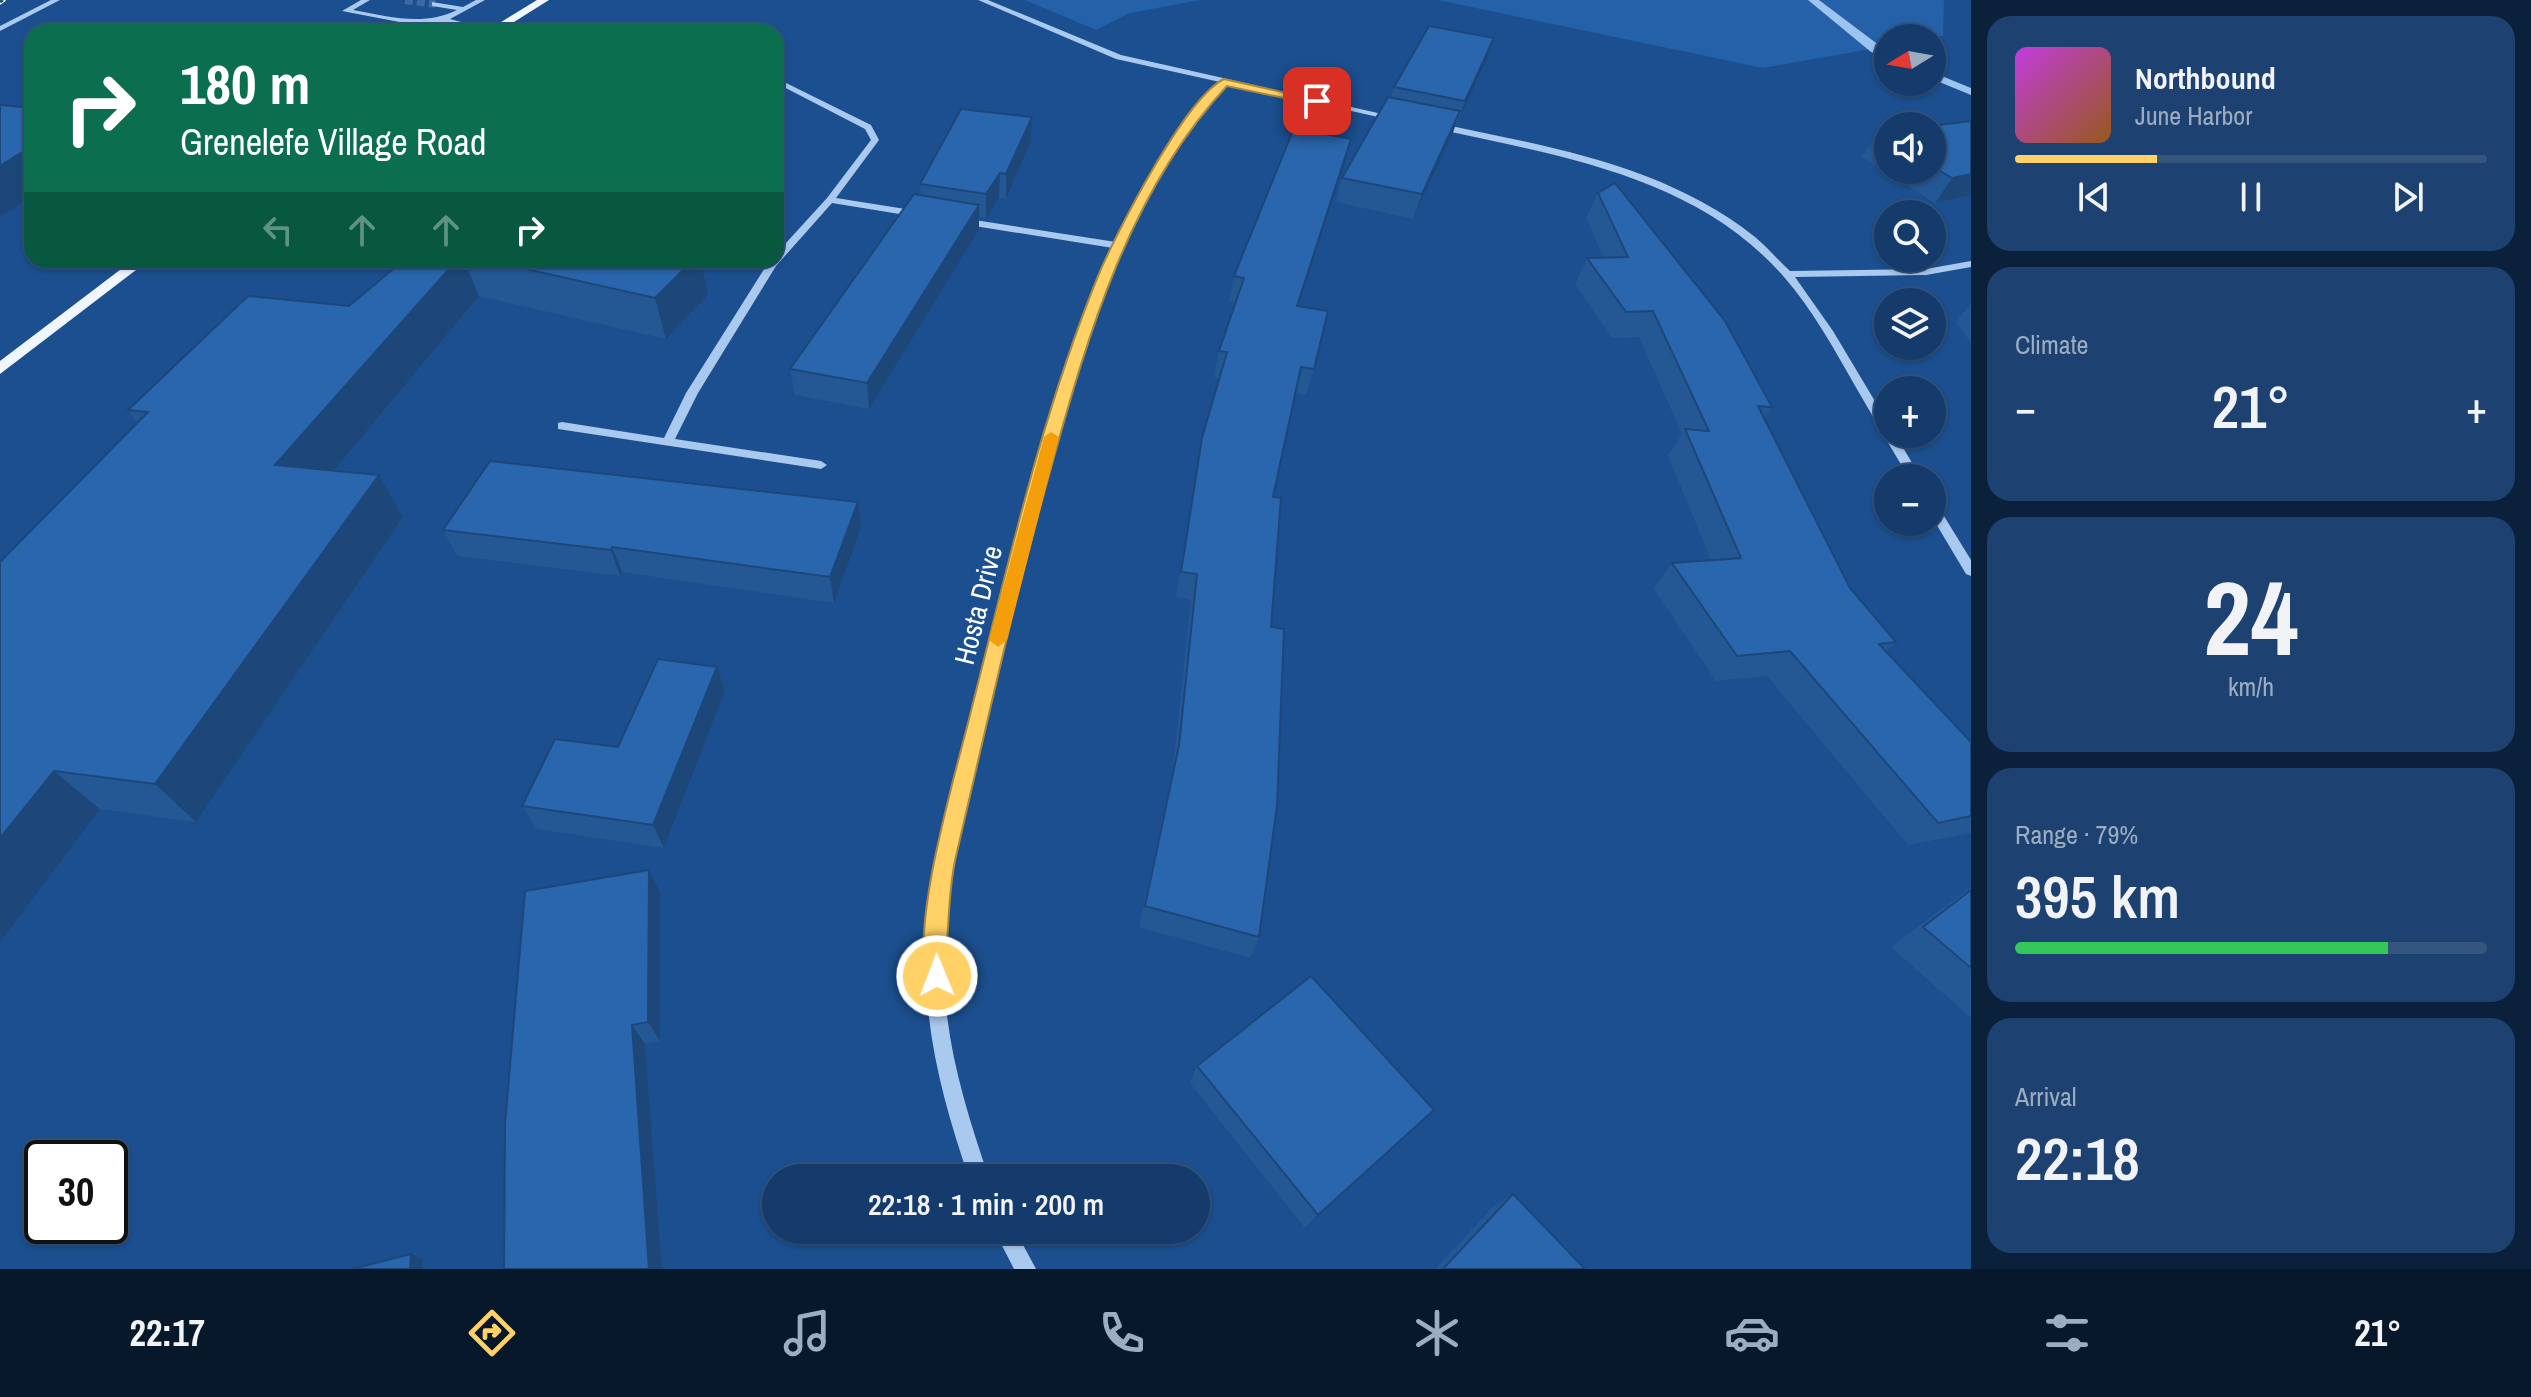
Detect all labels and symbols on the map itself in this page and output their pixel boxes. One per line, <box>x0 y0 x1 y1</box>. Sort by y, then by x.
north arrow <box>1874 24 1946 96</box>
pin <box>1283 67 1351 135</box>
street label: Hosta Drive <box>945 542 1011 668</box>
position arrow <box>895 934 979 1018</box>
speed limit sign: 30 <box>24 1140 128 1244</box>

